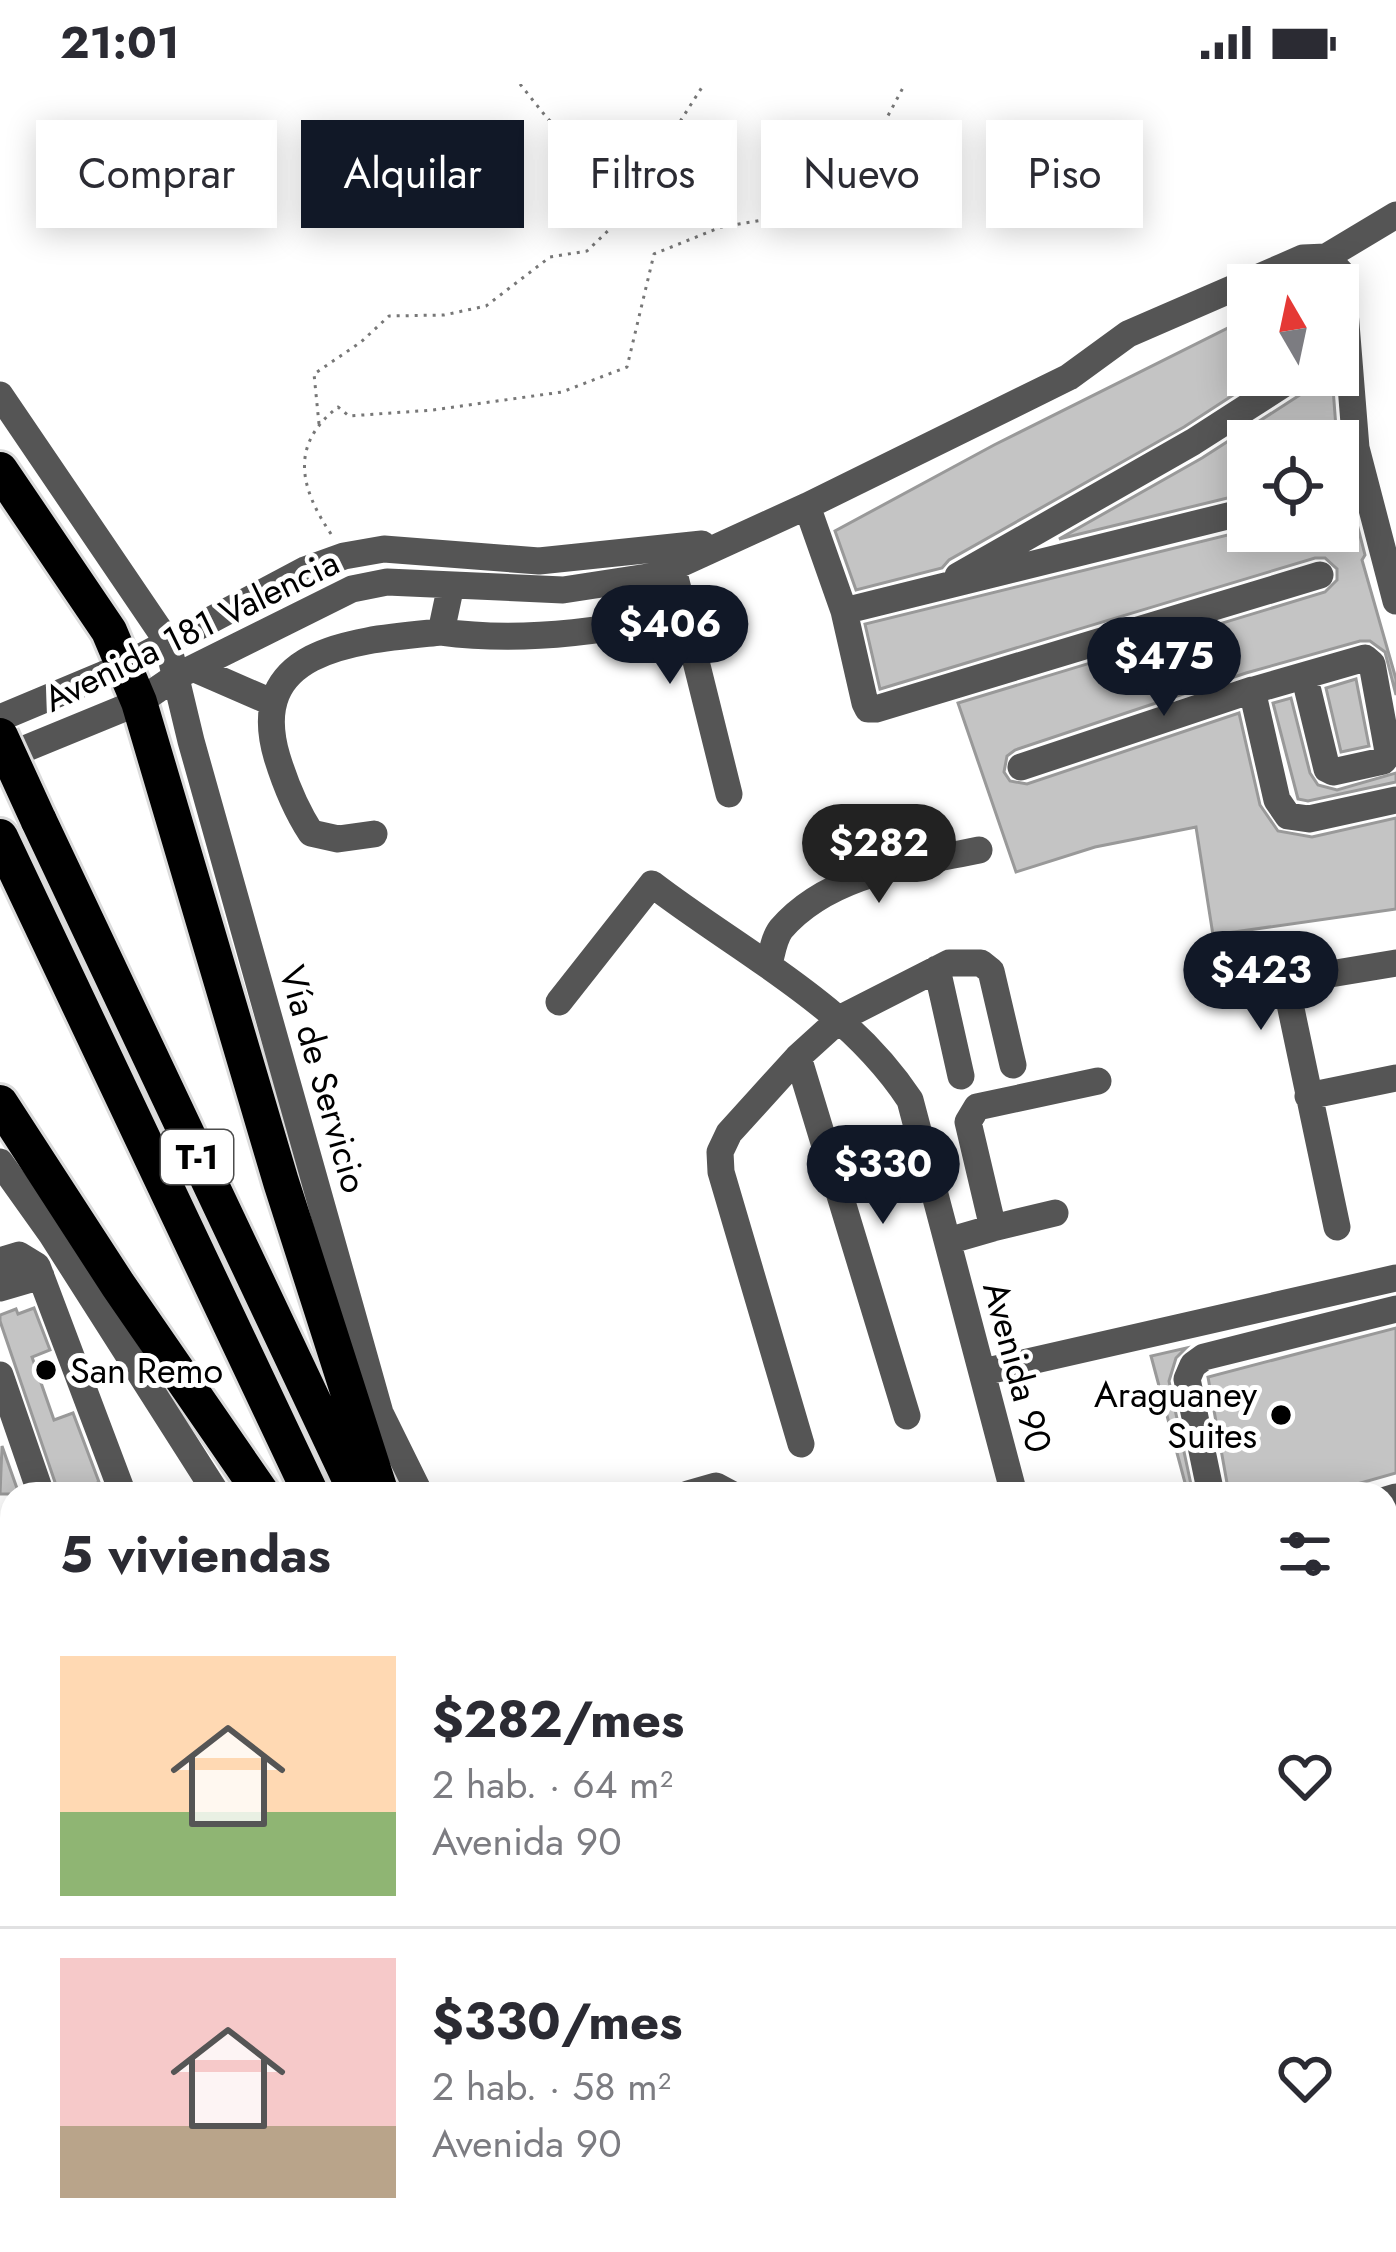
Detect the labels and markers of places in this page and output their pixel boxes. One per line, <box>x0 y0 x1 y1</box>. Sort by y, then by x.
pin: $406 <box>599 585 741 687</box>
pin: $475 <box>1093 617 1235 719</box>
pin: $282 <box>808 804 950 906</box>
pin: $423 <box>1190 931 1332 1033</box>
pin: $330 <box>812 1125 954 1227</box>
place label: San Remo <box>70 1344 223 1396</box>
marker: San Remo <box>33 1357 59 1383</box>
place label: Araguaney Suites <box>1094 1368 1257 1461</box>
marker: Araguaney Suites <box>1268 1402 1294 1428</box>

